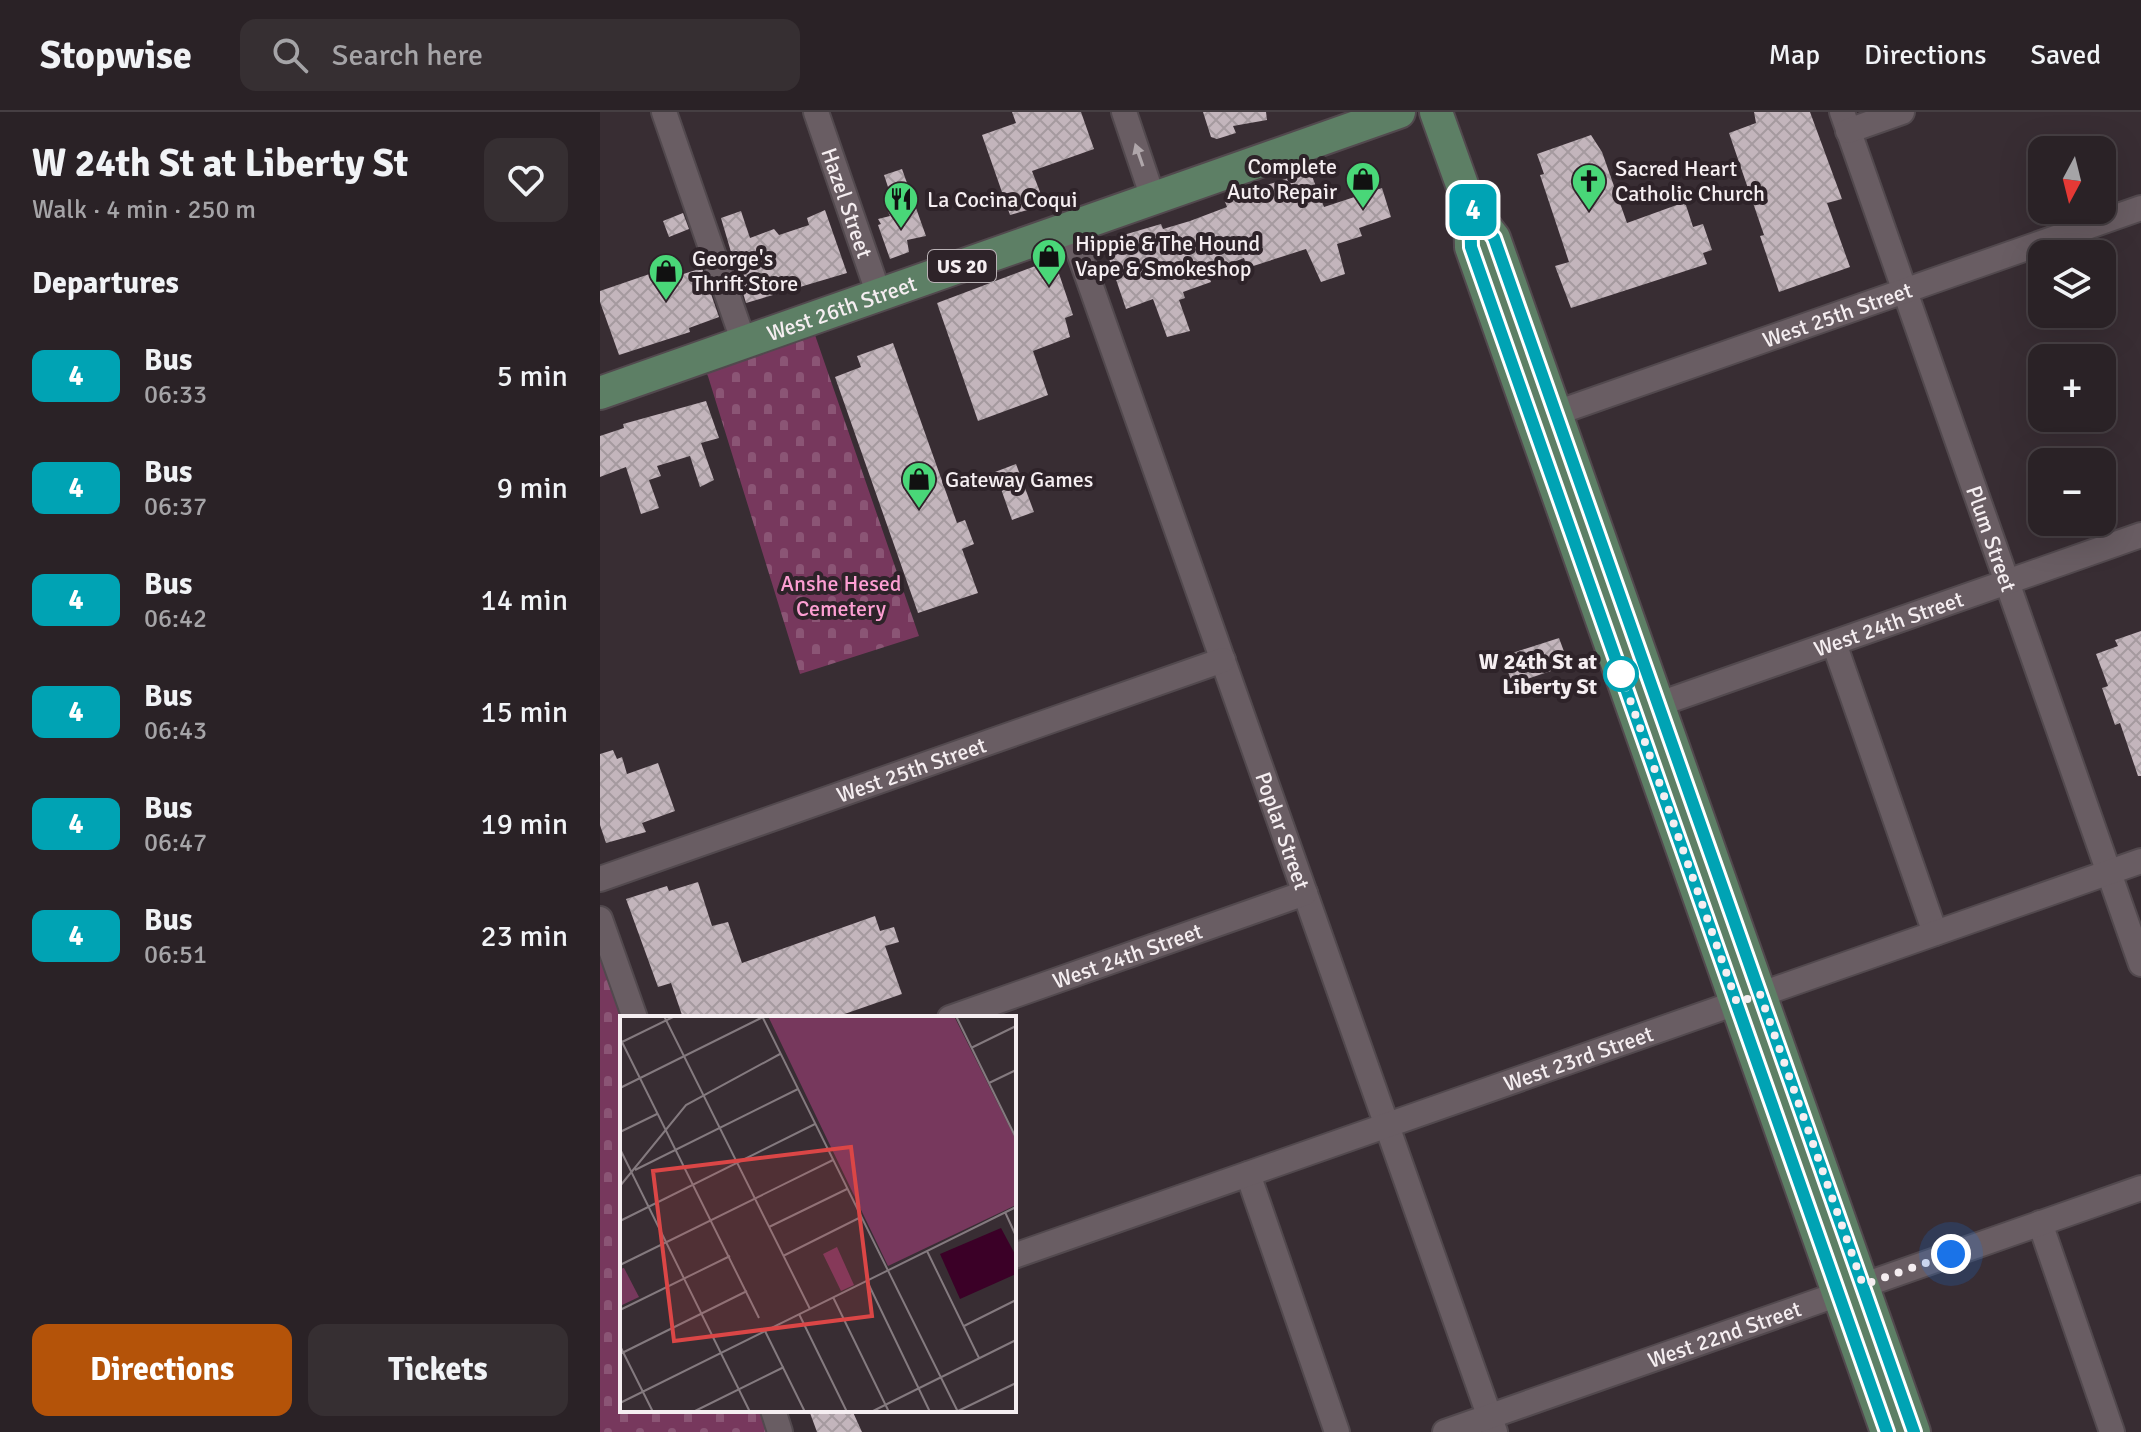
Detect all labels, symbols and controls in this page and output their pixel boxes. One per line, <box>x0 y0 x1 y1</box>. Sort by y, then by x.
search box <box>240 19 800 91</box>
text: Stopwise <box>40 32 192 79</box>
icon: search <box>268 33 312 77</box>
text: Search here <box>332 37 483 74</box>
text: Map <box>1768 38 1820 72</box>
text: Directions <box>1864 38 1986 72</box>
text: Saved <box>2030 38 2101 72</box>
north arrow <box>2028 136 2116 224</box>
map controls <box>2028 136 2116 536</box>
button: heart <box>484 138 568 222</box>
text: W 24th St at Liberty St <box>32 140 408 187</box>
one-way arrow <box>1132 143 1144 167</box>
street label: Hazel Street <box>816 144 879 262</box>
place label: Complete Auto Repair <box>1227 153 1337 205</box>
place label: Sacred Heart Catholic Church <box>1615 155 1765 207</box>
shop icon: Complete Auto Repair <box>1344 160 1382 210</box>
church icon: Sacred Heart Catholic Church <box>1570 162 1608 212</box>
restaurant icon: La Cocina Coqui <box>882 180 920 230</box>
line badge: 4 <box>1447 184 1499 236</box>
place label: La Cocina Coqui <box>927 186 1077 213</box>
text: 4 <box>1465 193 1481 227</box>
text: Walk · 4 min · 250 m <box>32 194 256 226</box>
place label: Hippie & The Hound Vape & Smokeshop <box>1075 230 1260 282</box>
shop icon: Hippie & The Hound Vape & Smokeshop <box>1030 237 1068 287</box>
button: layers <box>2028 240 2116 328</box>
place label: George's Thrift Store <box>692 245 798 297</box>
road number: US 20 <box>928 250 996 282</box>
shop icon: George's Thrift Store <box>647 252 685 302</box>
text: Departures <box>32 265 179 302</box>
street label: West 26th Street <box>763 269 920 347</box>
street label: West 25th Street <box>1759 276 1916 353</box>
text: Bus <box>144 342 192 379</box>
button: + <box>2028 344 2116 432</box>
text: 5 min <box>497 358 568 395</box>
text: 4 <box>68 359 84 393</box>
text: 06:33 <box>144 379 207 411</box>
button: − <box>2028 448 2116 536</box>
text: Bus <box>144 454 192 491</box>
shop icon: Gateway Games <box>900 460 938 510</box>
place label: Gateway Games <box>945 466 1093 493</box>
text: 9 min <box>497 470 568 507</box>
text: 4 <box>68 471 84 505</box>
street label: Plum Street <box>1961 482 2023 595</box>
text: 06:37 <box>144 491 207 523</box>
text: Bus <box>144 566 192 603</box>
park label: Anshe Hesed Cemetery <box>780 570 902 622</box>
text: 14 min <box>481 582 568 619</box>
text: 4 <box>68 583 84 617</box>
street label: West 24th Street <box>1810 585 1967 662</box>
text: 06:42 <box>144 603 207 635</box>
place label: W 24th St at Liberty St <box>1479 648 1597 700</box>
marker: W 24th St at Liberty St <box>1604 657 1638 691</box>
text: Bus <box>144 678 192 715</box>
text: 15 min <box>481 694 568 731</box>
text: 4 <box>68 695 84 729</box>
text: 06:43 <box>144 715 207 747</box>
street label: West 25th Street <box>833 731 990 808</box>
street label: Poplar Street <box>1250 768 1316 893</box>
text: Bus <box>144 790 192 827</box>
text: 19 min <box>481 806 568 843</box>
text: 4 <box>68 807 84 841</box>
text: 06:47 <box>144 827 207 859</box>
text: Bus <box>144 902 192 939</box>
street label: West 24th Street <box>1049 917 1206 994</box>
text: 23 min <box>481 918 568 955</box>
text: 4 <box>68 919 84 953</box>
text: 06:51 <box>144 939 207 971</box>
inset map <box>620 1016 1016 1412</box>
street label: West 23rd Street <box>1500 1019 1657 1097</box>
your location <box>1931 1234 1971 1274</box>
street label: West 22nd Street <box>1644 1295 1805 1373</box>
button: Directions <box>32 1324 292 1416</box>
button: Tickets <box>308 1324 568 1416</box>

